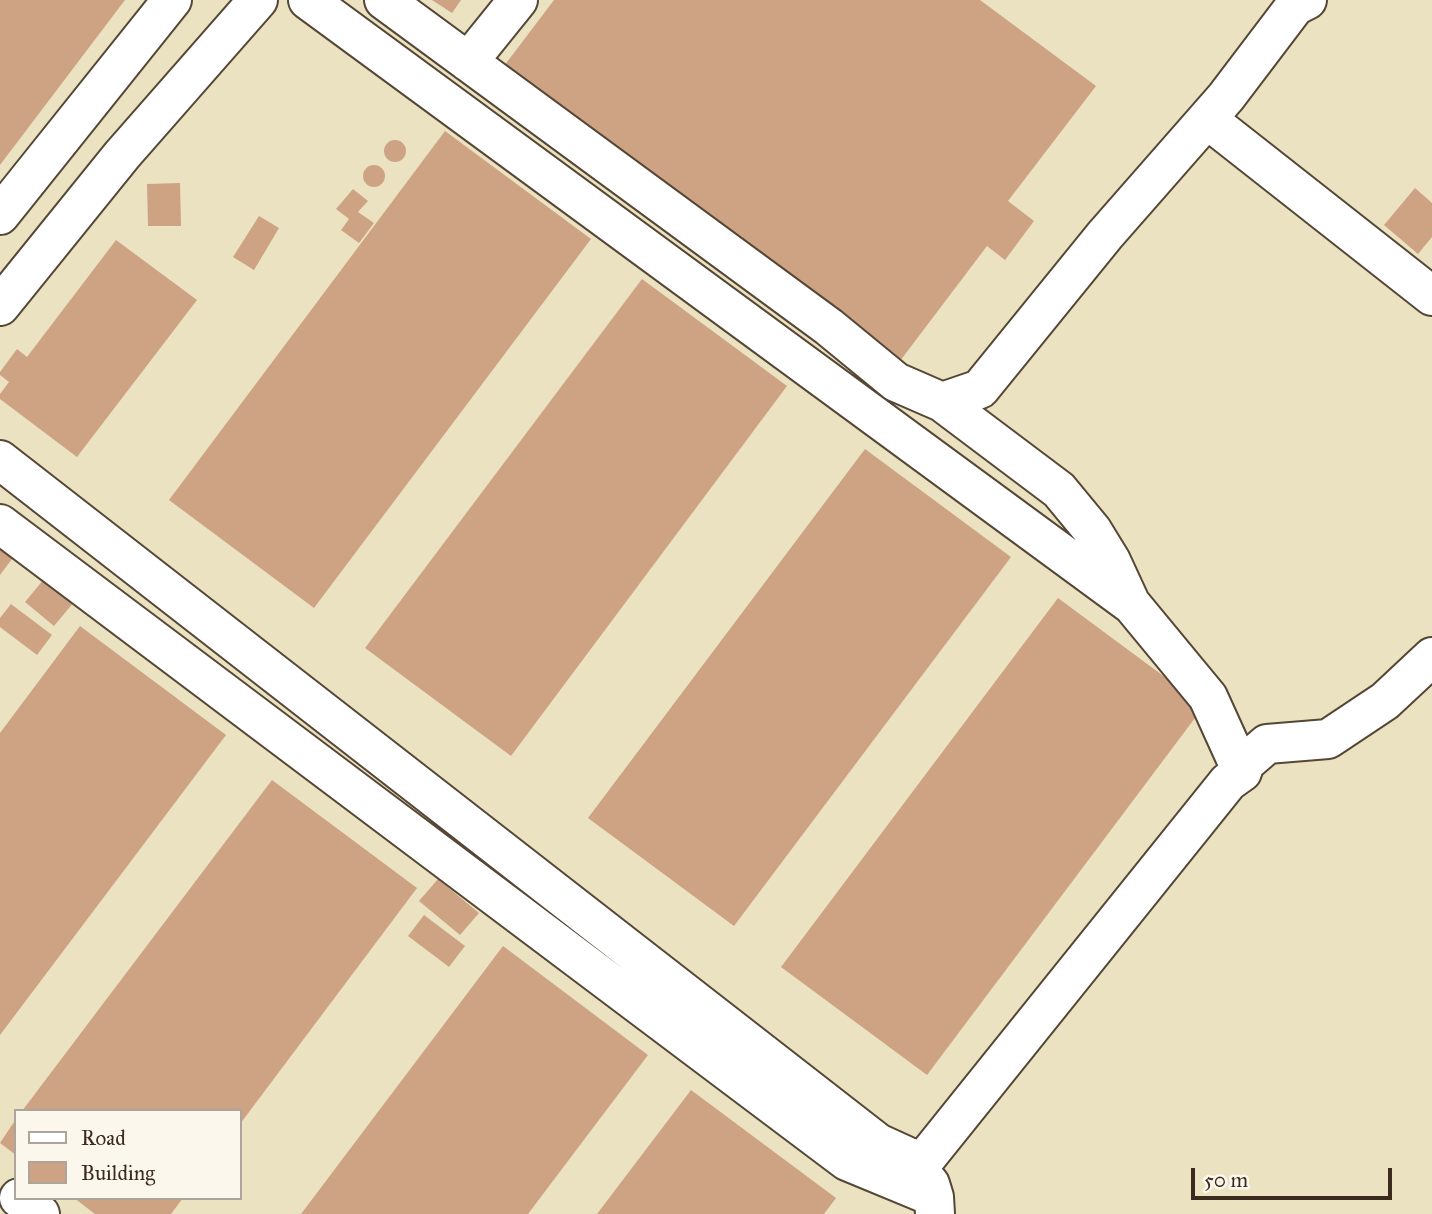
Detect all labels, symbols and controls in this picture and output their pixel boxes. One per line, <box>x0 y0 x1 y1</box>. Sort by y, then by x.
legend <box>14 1109 242 1200</box>
text: Road <box>81 1125 126 1151</box>
scale bar <box>1194 1154 1395 1198</box>
text: Building <box>81 1160 155 1186</box>
text: 50 m <box>1204 1167 1248 1193</box>

